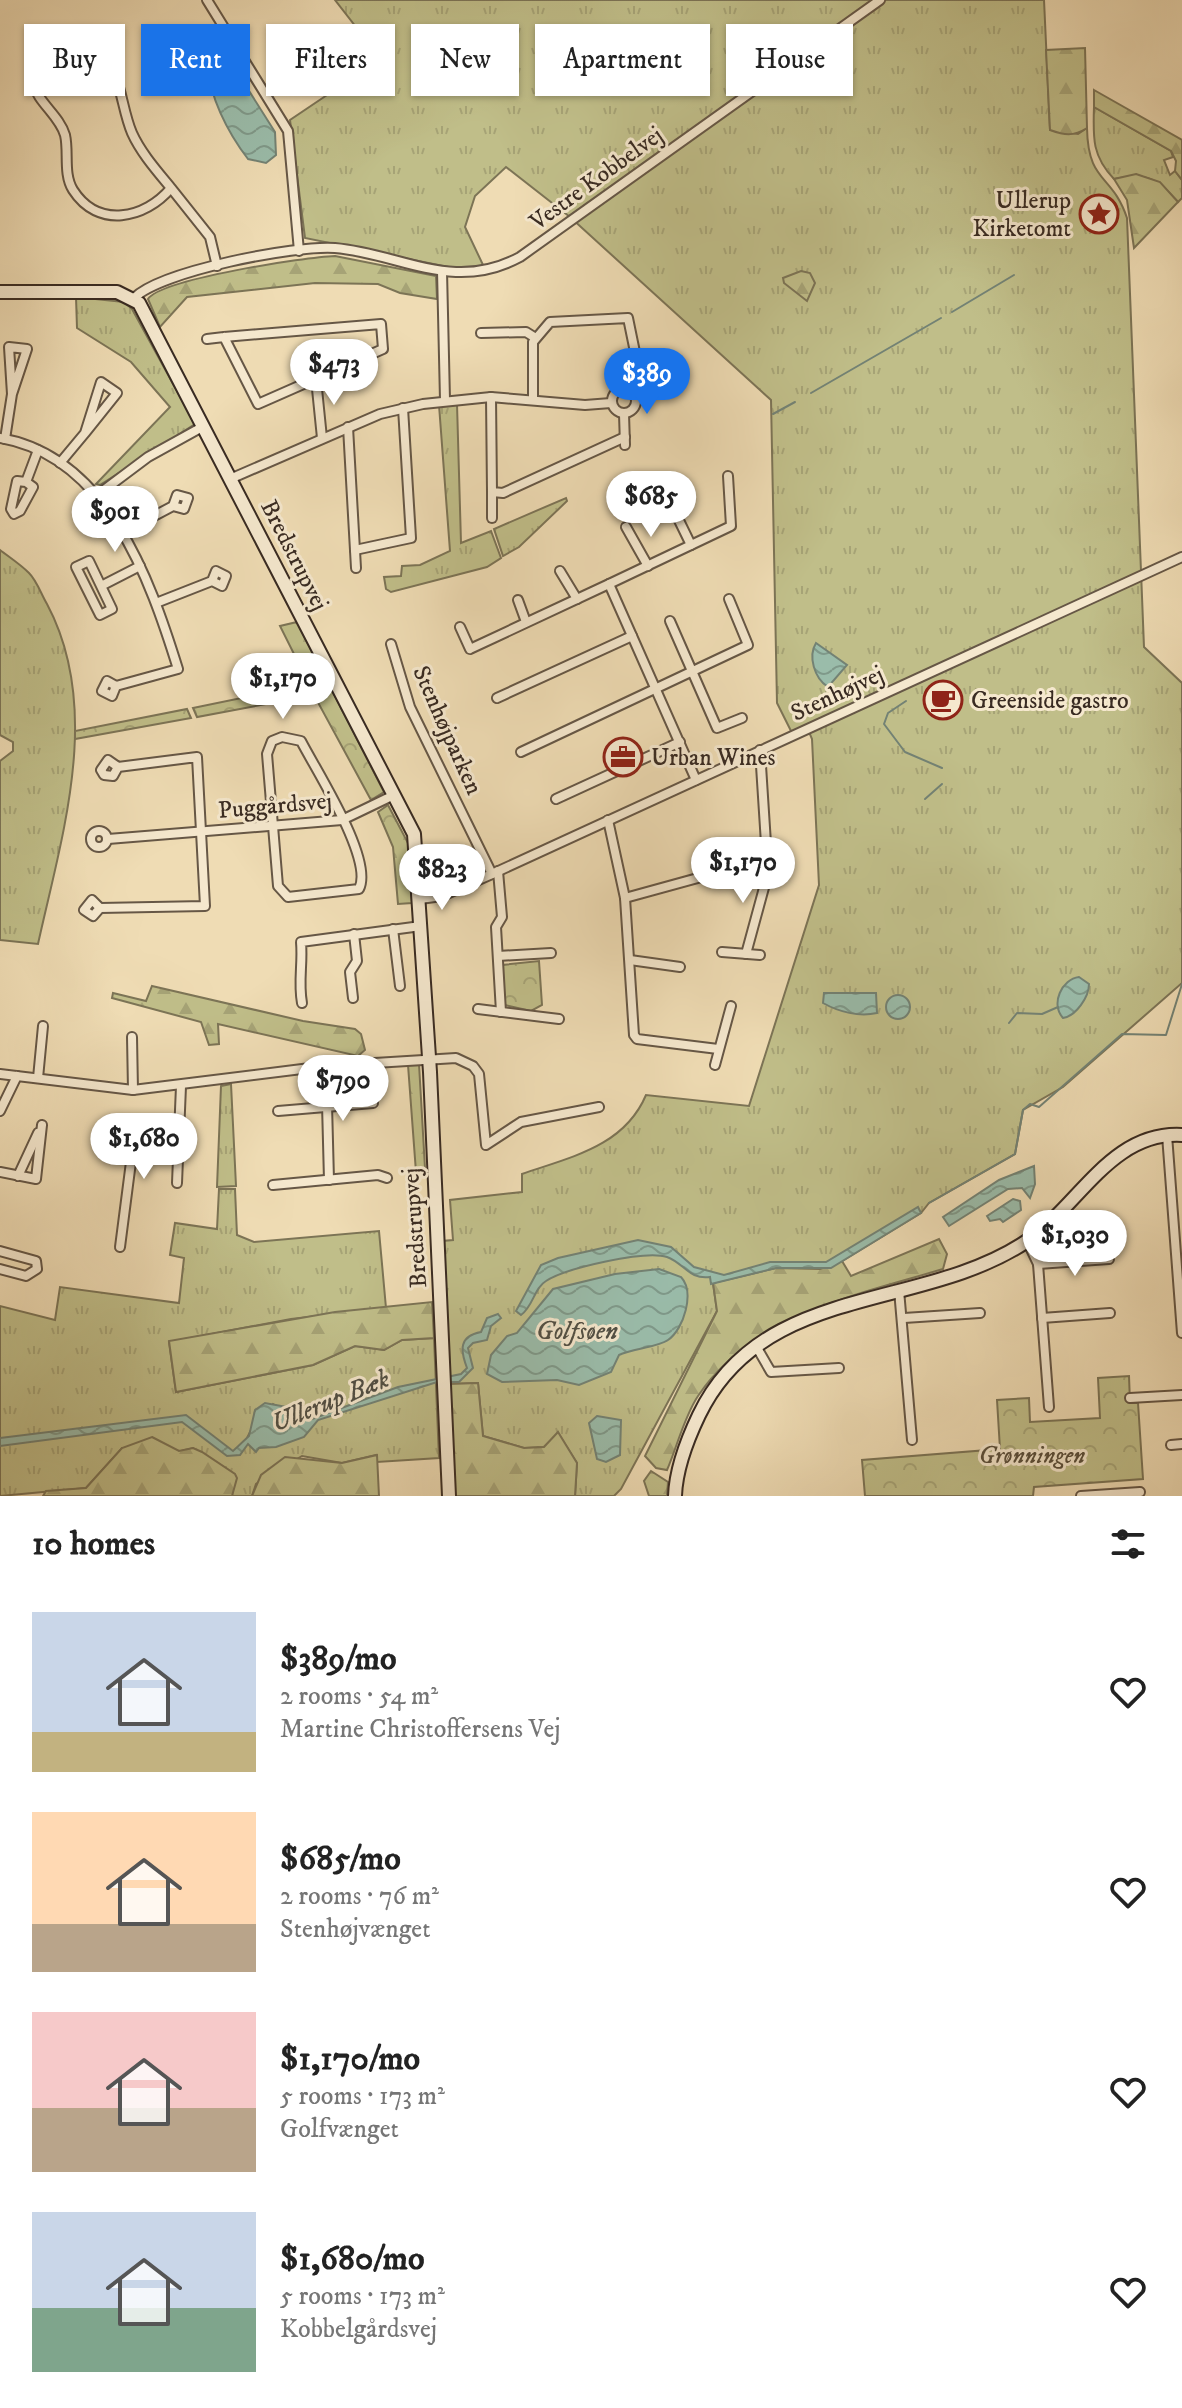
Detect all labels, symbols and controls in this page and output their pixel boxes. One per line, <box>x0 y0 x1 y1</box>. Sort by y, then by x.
chip: Buy <box>24 24 125 96</box>
chip: Rent <box>141 24 250 96</box>
chip: Filters <box>266 24 395 96</box>
chip: New <box>411 24 519 96</box>
chip: Apartment <box>535 24 710 96</box>
chip: House <box>726 24 853 96</box>
street label: Vestre Kobbelvej <box>523 120 669 238</box>
place label: Ullerup Kirketomt <box>973 186 1071 244</box>
place icon: Ullerup Kirketomt <box>1078 193 1120 235</box>
pin: $473 <box>287 339 381 407</box>
text: $473 <box>308 348 360 381</box>
pin: $389 <box>600 348 694 416</box>
text: $389 <box>622 357 672 390</box>
pin: $685 <box>604 471 698 539</box>
text: $685 <box>624 480 678 513</box>
pin: $901 <box>68 486 162 554</box>
text: $901 <box>90 495 140 528</box>
street label: Bredstrupvej <box>253 495 335 616</box>
pin: $1,170 <box>218 653 348 721</box>
street label: Stenhøjvej <box>786 659 889 728</box>
street label: Stenhøjparken <box>405 661 489 800</box>
text: $1,170 <box>249 662 317 695</box>
cafe icon: Greenside gastro <box>922 679 964 721</box>
place label: Greenside gastro <box>971 686 1129 716</box>
office icon: Urban Wines <box>602 736 644 778</box>
place label: Urban Wines <box>651 743 776 773</box>
street label: Puggårdsvej <box>217 786 333 826</box>
pin: $1,170 <box>678 837 808 905</box>
pin: $823 <box>395 844 489 912</box>
text: $1,170 <box>709 846 777 879</box>
text: $823 <box>417 853 467 886</box>
pin: $790 <box>296 1055 390 1123</box>
text: $790 <box>316 1064 370 1097</box>
pin: $1,680 <box>79 1113 209 1181</box>
text: $1,680 <box>108 1122 180 1155</box>
street label: Bredstrupvej <box>396 1167 434 1289</box>
pin: $1,030 <box>1010 1210 1140 1278</box>
text: $1,030 <box>1041 1219 1109 1252</box>
water label: Golfsøen <box>536 1315 618 1348</box>
water label: Ullerup Bæk <box>267 1363 395 1440</box>
park label: Grønningen <box>979 1441 1085 1471</box>
icon: filters <box>1106 1522 1150 1566</box>
text: 10 homes <box>32 1523 155 1565</box>
text: $389/mo <box>280 1638 396 1680</box>
icon: home <box>96 1644 192 1740</box>
icon: heart <box>1106 1670 1150 1714</box>
text: 2 rooms · 54 m² <box>280 1680 438 1713</box>
text: Martine Christoffersens Vej <box>280 1713 561 1746</box>
text: $685/mo <box>280 1838 401 1880</box>
icon: home <box>96 1844 192 1940</box>
icon: heart <box>1106 1870 1150 1914</box>
text: 2 rooms · 76 m² <box>280 1880 439 1913</box>
text: Stenhøjvænget <box>280 1913 430 1946</box>
text: $1,170/mo <box>280 2038 420 2080</box>
icon: home <box>96 2044 192 2140</box>
icon: heart <box>1106 2070 1150 2114</box>
text: 5 rooms · 173 m² <box>280 2080 445 2113</box>
text: Golfvænget <box>280 2113 399 2146</box>
text: $1,680/mo <box>280 2238 424 2280</box>
icon: home <box>96 2244 192 2340</box>
icon: heart <box>1106 2270 1150 2314</box>
text: 5 rooms · 173 m² <box>280 2280 445 2313</box>
text: Kobbelgårdsvej <box>280 2313 437 2346</box>

